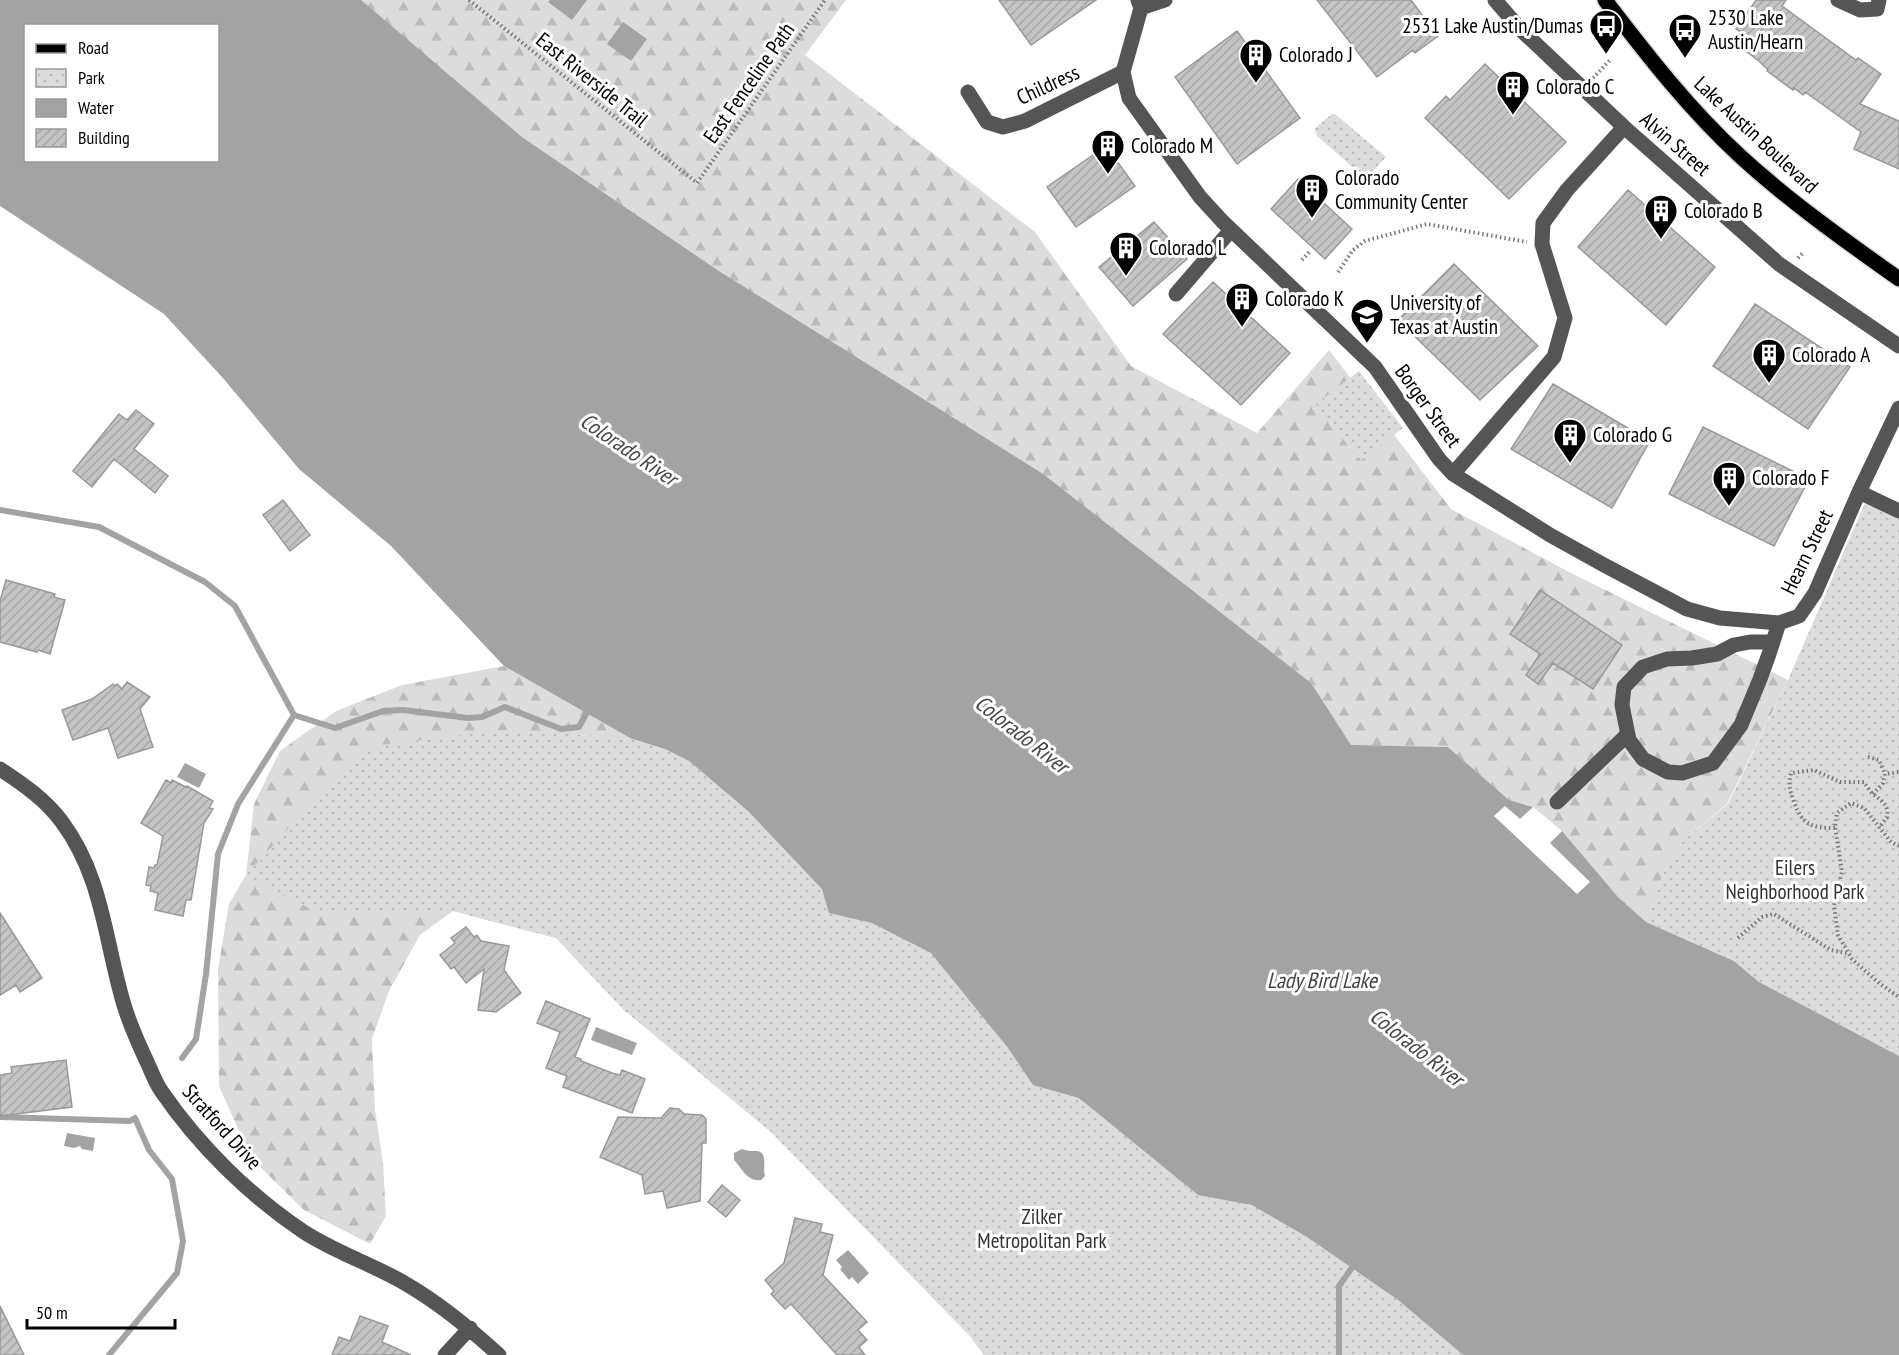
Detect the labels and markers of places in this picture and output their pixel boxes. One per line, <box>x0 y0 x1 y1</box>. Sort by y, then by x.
place label: 2530 Lake Austin/Hearn <box>1708 4 1803 55</box>
bus stop icon: 2531 Lake Austin/Dumas <box>1588 8 1624 55</box>
place label: 2531 Lake Austin/Dumas <box>1402 12 1583 39</box>
bus stop icon: 2530 Lake Austin/Hearn <box>1667 12 1703 59</box>
building icon: Colorado J <box>1238 37 1274 84</box>
place label: Colorado J <box>1279 41 1353 68</box>
building icon: Colorado C <box>1495 69 1531 116</box>
place label: Colorado C <box>1536 73 1615 100</box>
building icon: Colorado M <box>1090 128 1126 175</box>
place label: Colorado M <box>1131 132 1213 159</box>
place label: Colorado Community Center <box>1335 164 1468 215</box>
building icon: Colorado Community Center <box>1294 172 1330 219</box>
building icon: Colorado B <box>1643 193 1679 240</box>
place label: Colorado B <box>1684 197 1763 224</box>
building icon: Colorado L <box>1108 230 1144 277</box>
place label: Colorado L <box>1149 234 1227 261</box>
building icon: Colorado K <box>1224 281 1260 328</box>
place label: Colorado K <box>1265 285 1344 312</box>
place label: University of Texas at Austin <box>1390 289 1498 340</box>
school or university icon: University of Texas at Austin <box>1349 297 1385 344</box>
building icon: Colorado A <box>1751 337 1787 384</box>
place label: Colorado A <box>1792 341 1870 368</box>
building icon: Colorado G <box>1552 417 1588 464</box>
place label: Colorado G <box>1593 421 1672 448</box>
building icon: Colorado F <box>1711 460 1747 507</box>
place label: Colorado F <box>1752 464 1830 491</box>

